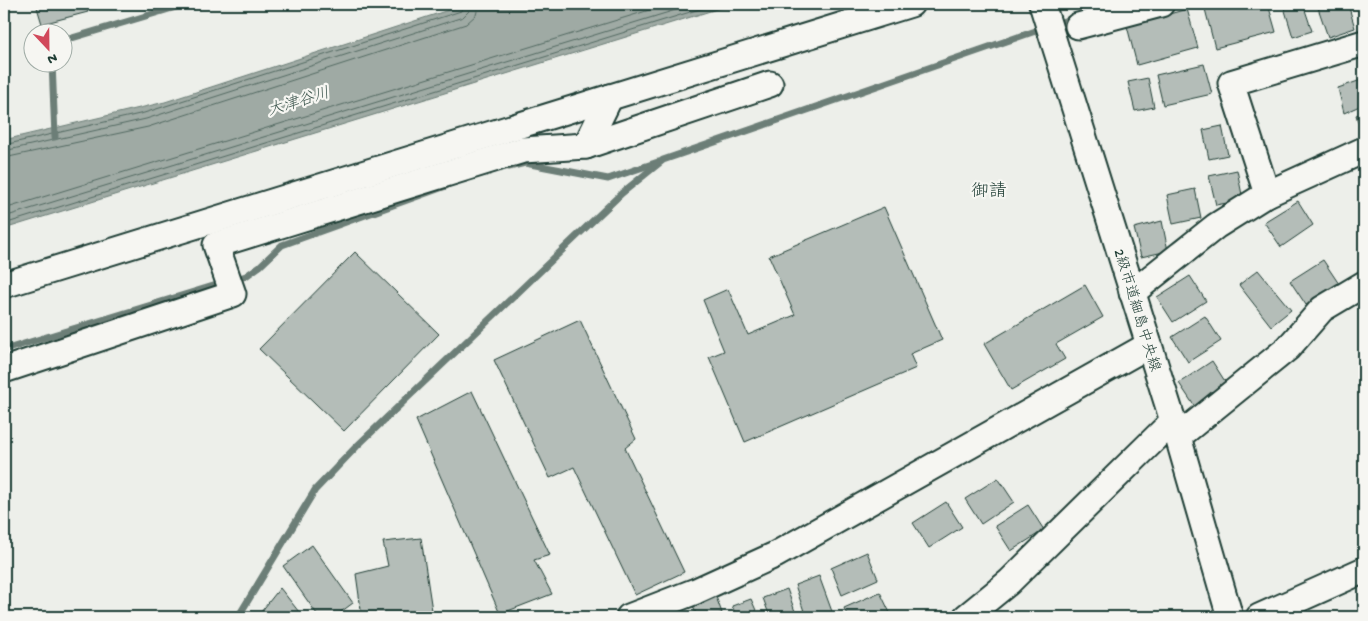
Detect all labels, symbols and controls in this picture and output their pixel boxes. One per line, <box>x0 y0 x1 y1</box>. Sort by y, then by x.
north arrow <box>22 22 72 72</box>
text: N <box>45 48 59 67</box>
water label: 大津谷川 <box>265 84 332 122</box>
district label: 御請 <box>971 181 1007 203</box>
street label: 2級市道細島中央線 <box>1109 247 1164 374</box>

